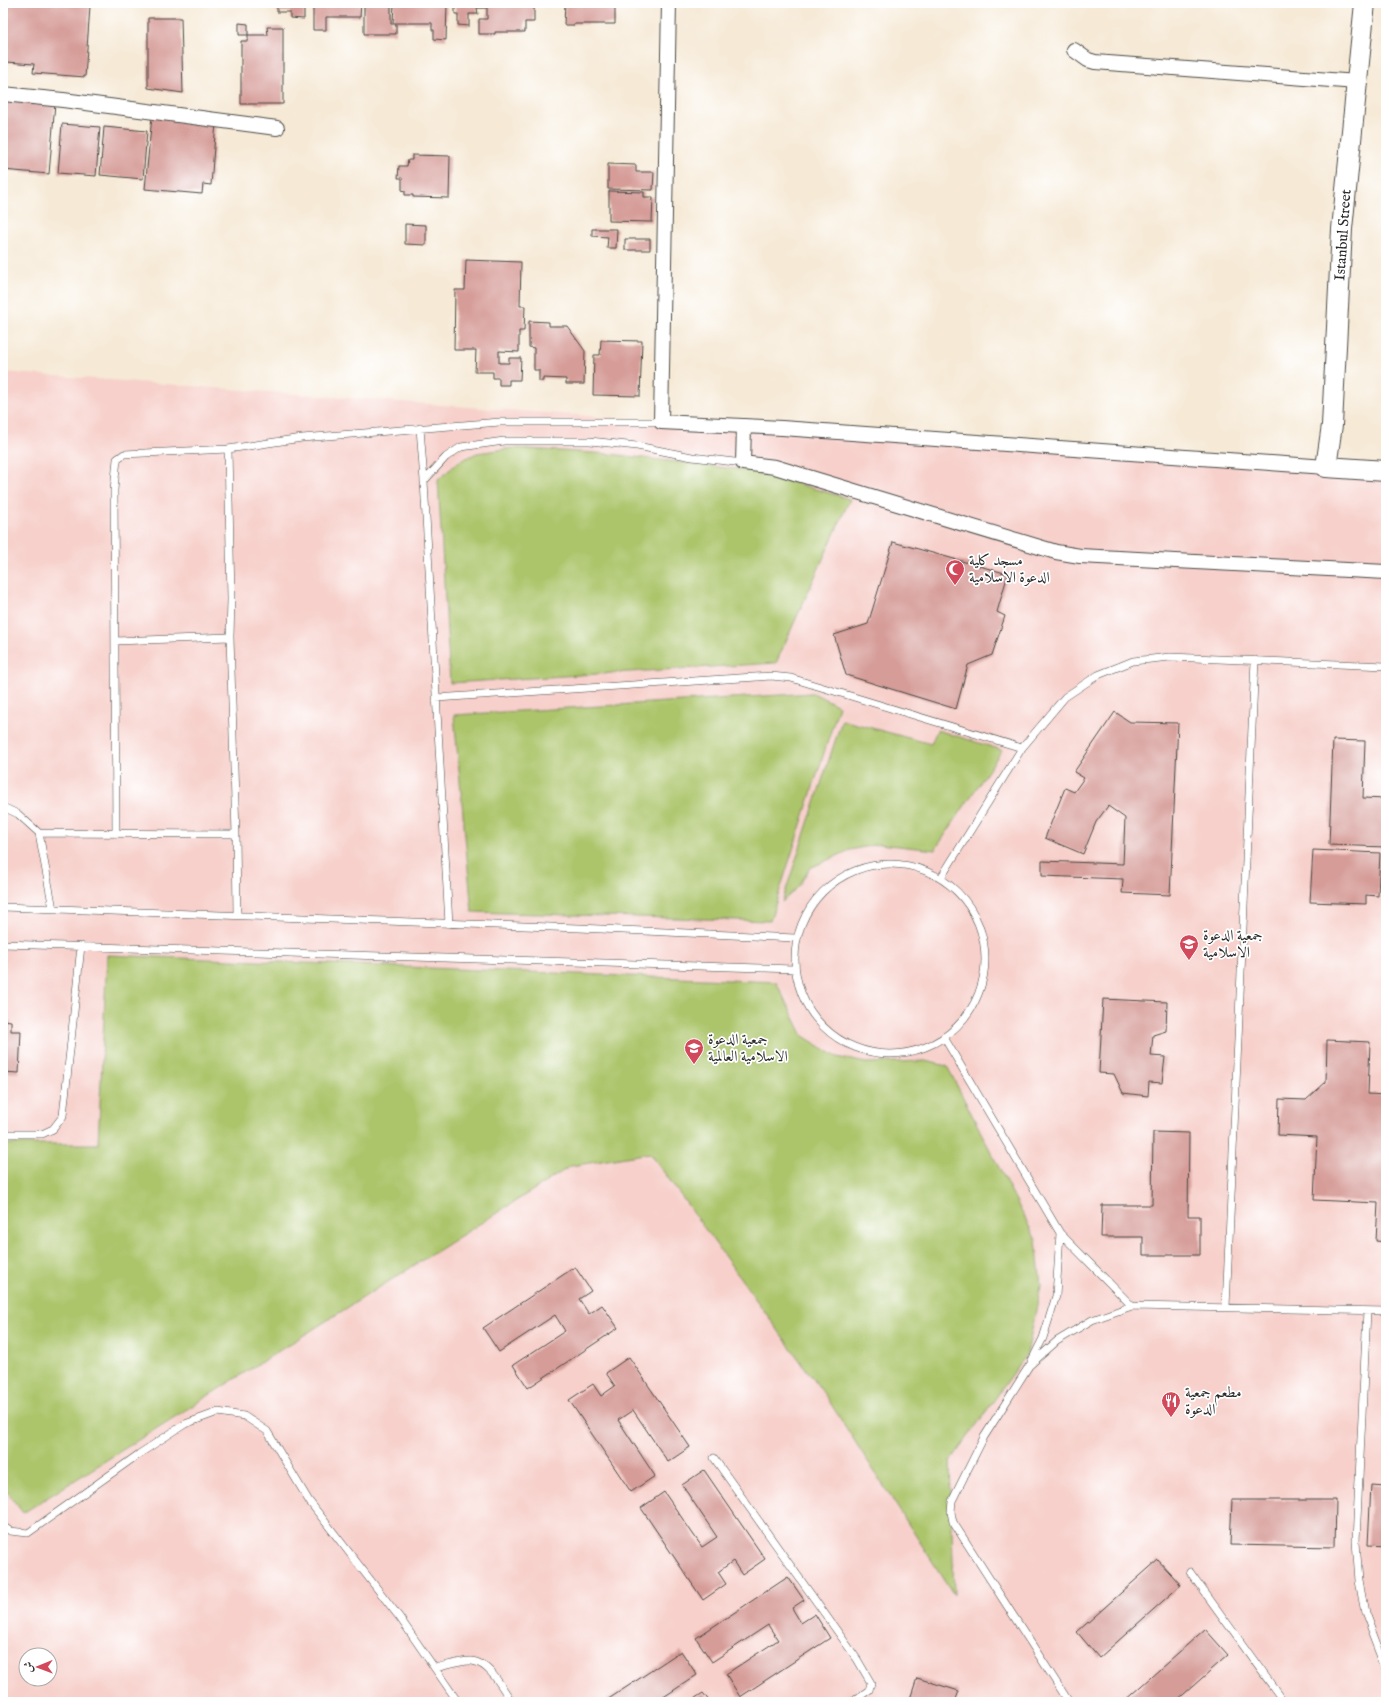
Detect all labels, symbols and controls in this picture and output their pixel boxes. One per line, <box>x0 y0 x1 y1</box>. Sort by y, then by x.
street label: Istanbul Street <box>1330 189 1356 281</box>
place label: مسجد كلية الدعوة الاسلامية <box>969 551 1050 587</box>
mosque icon: مسجد كلية الدعوة الاسلامية <box>944 558 966 586</box>
place label: جمعية الدعوة الاسلامية <box>1203 926 1263 962</box>
school or university icon: جمعية الدعوة الاسلامية <box>1178 933 1200 961</box>
place label: جمعية الدعوة الاسلامية العالمية <box>708 1030 788 1066</box>
school or university icon: جمعية الدعوة الاسلامية العالمية <box>683 1037 705 1065</box>
place label: مطعم جمعية الدعوة <box>1185 1383 1241 1419</box>
restaurant icon: مطعم جمعية الدعوة <box>1160 1390 1182 1418</box>
north arrow <box>18 1647 58 1687</box>
text: ش <box>22 1661 36 1673</box>

